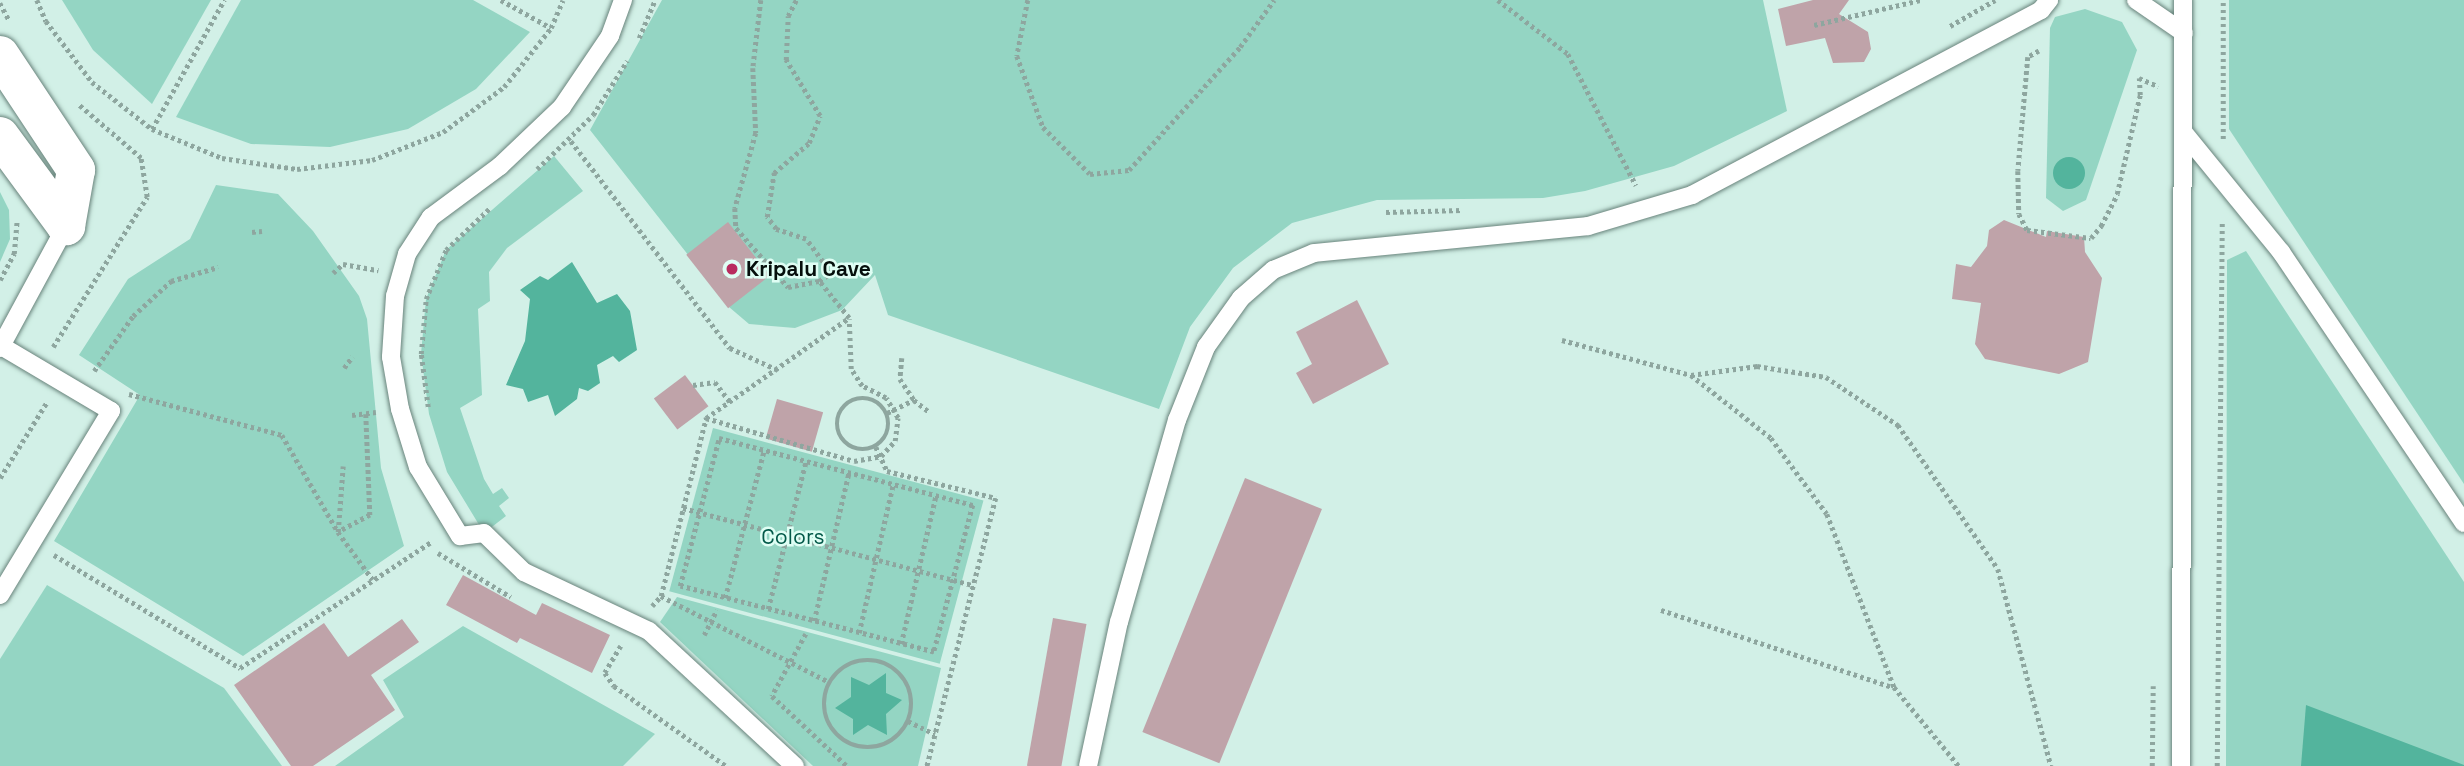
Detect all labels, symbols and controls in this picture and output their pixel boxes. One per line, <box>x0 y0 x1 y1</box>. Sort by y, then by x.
place label: Kripalu Cave <box>746 256 871 282</box>
marker: Kripalu Cave <box>724 261 740 277</box>
park label: Colors <box>761 524 825 550</box>

